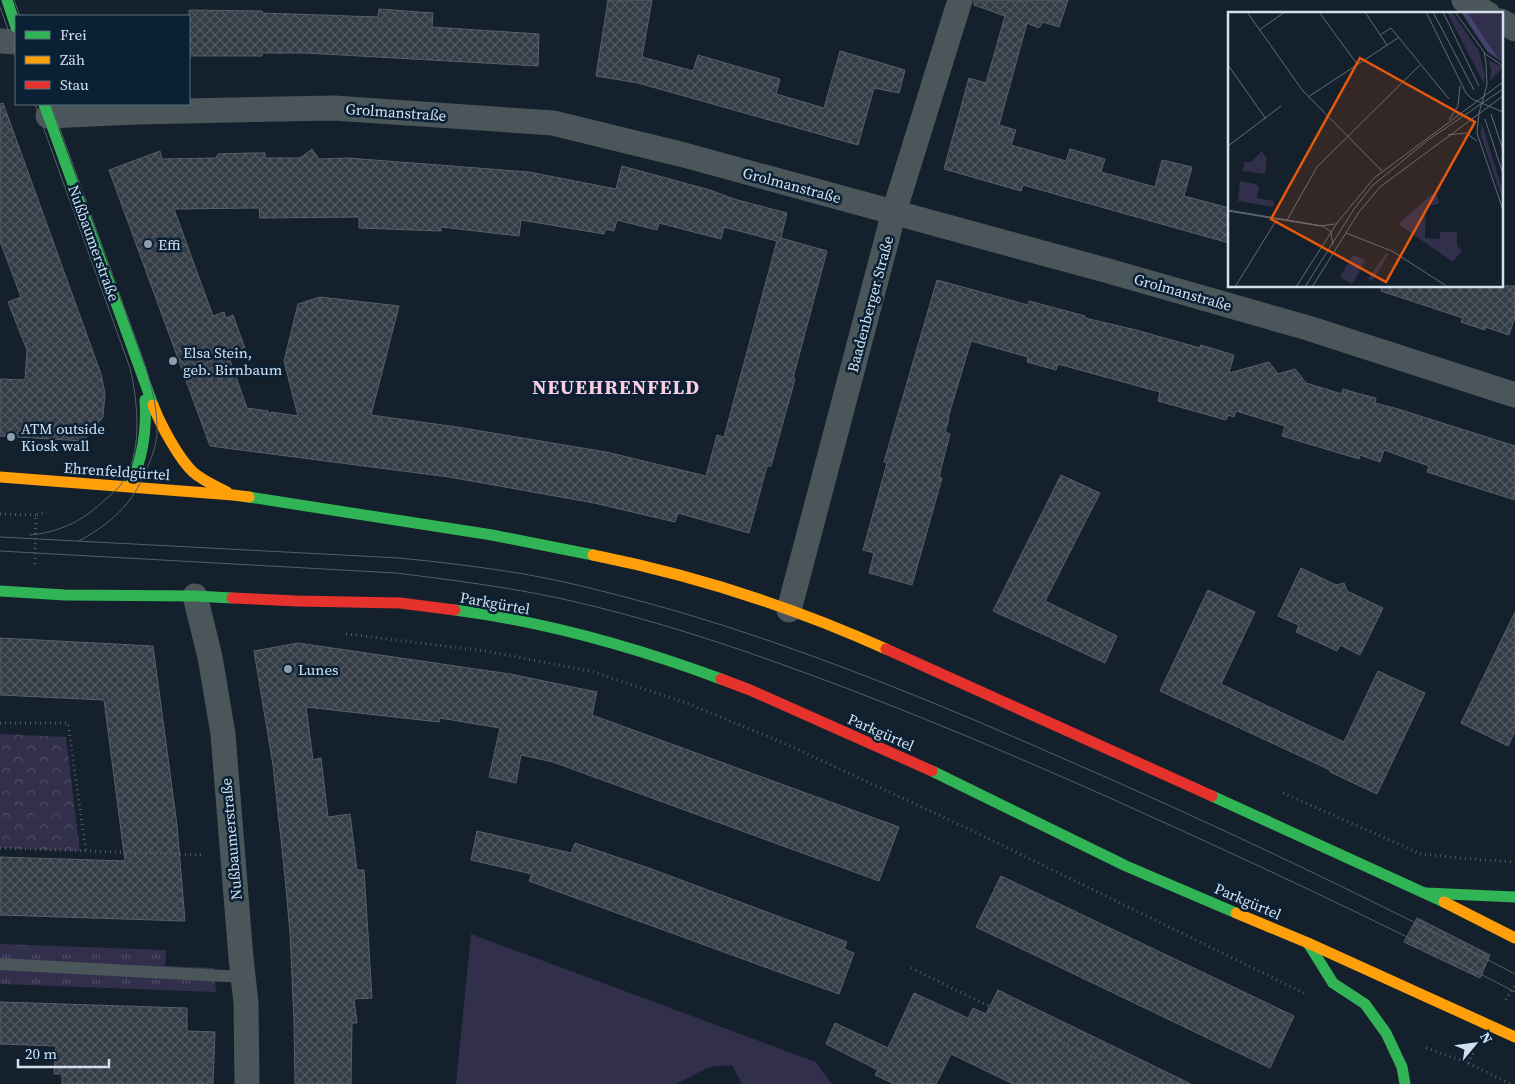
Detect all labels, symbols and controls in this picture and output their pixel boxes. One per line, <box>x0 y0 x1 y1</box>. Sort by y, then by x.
inset map <box>1228 12 1502 288</box>
legend <box>15 15 190 105</box>
text: Frei <box>60 24 87 45</box>
text: Zäh <box>60 49 85 70</box>
text: Stau <box>60 74 89 95</box>
street label: Grolmanstraße <box>345 98 447 126</box>
street label: Grolmanstraße <box>741 162 844 208</box>
street label: Nußbaumerstraße <box>63 182 125 304</box>
street label: Baadenberger Straße <box>842 233 898 374</box>
place label: Effi <box>158 234 181 255</box>
marker: Effi <box>142 238 154 250</box>
street label: Grolmanstraße <box>1132 268 1235 316</box>
place label: Elsa Stein, geb. Birnbaum <box>183 342 283 380</box>
marker: Elsa Stein, geb. Birnbaum <box>167 355 179 367</box>
district label: NEUEHRENFELD <box>532 373 700 401</box>
place label: ATM outside Kiosk wall <box>21 418 105 456</box>
marker: ATM outside Kiosk wall <box>5 431 17 443</box>
street label: Ehrenfeldgürtel <box>63 457 171 485</box>
street label: Parkgürtel <box>458 587 532 620</box>
place label: Lunes <box>298 659 339 680</box>
marker: Lunes <box>282 663 294 675</box>
street label: Parkgürtel <box>844 708 918 756</box>
street label: Nußbaumerstraße <box>215 777 247 901</box>
street label: Parkgürtel <box>1211 878 1285 925</box>
north arrow <box>1450 1019 1500 1069</box>
text: N <box>1475 1028 1498 1047</box>
scale bar <box>18 1036 109 1068</box>
text: 20 m <box>25 1043 57 1064</box>

